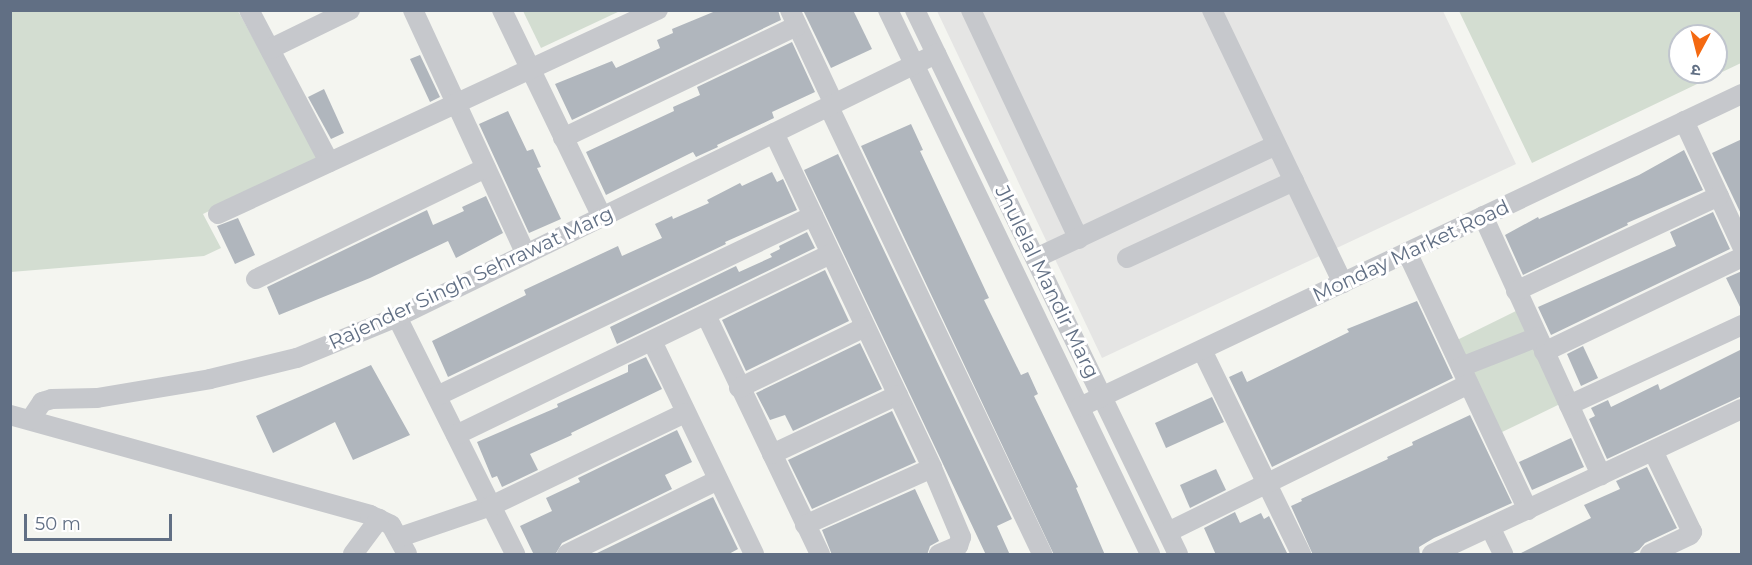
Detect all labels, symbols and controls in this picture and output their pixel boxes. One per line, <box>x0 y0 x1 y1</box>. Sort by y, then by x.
north arrow <box>1668 24 1728 84</box>
text: उ <box>1690 60 1702 80</box>
street label: Jhulelal Mandir Marg <box>990 182 1104 382</box>
street label: Monday Market Road <box>1309 195 1513 307</box>
street label: Rajender Singh Sehrawat Marg <box>325 201 617 355</box>
scale bar <box>27 502 176 540</box>
text: 50 m <box>35 513 81 535</box>

